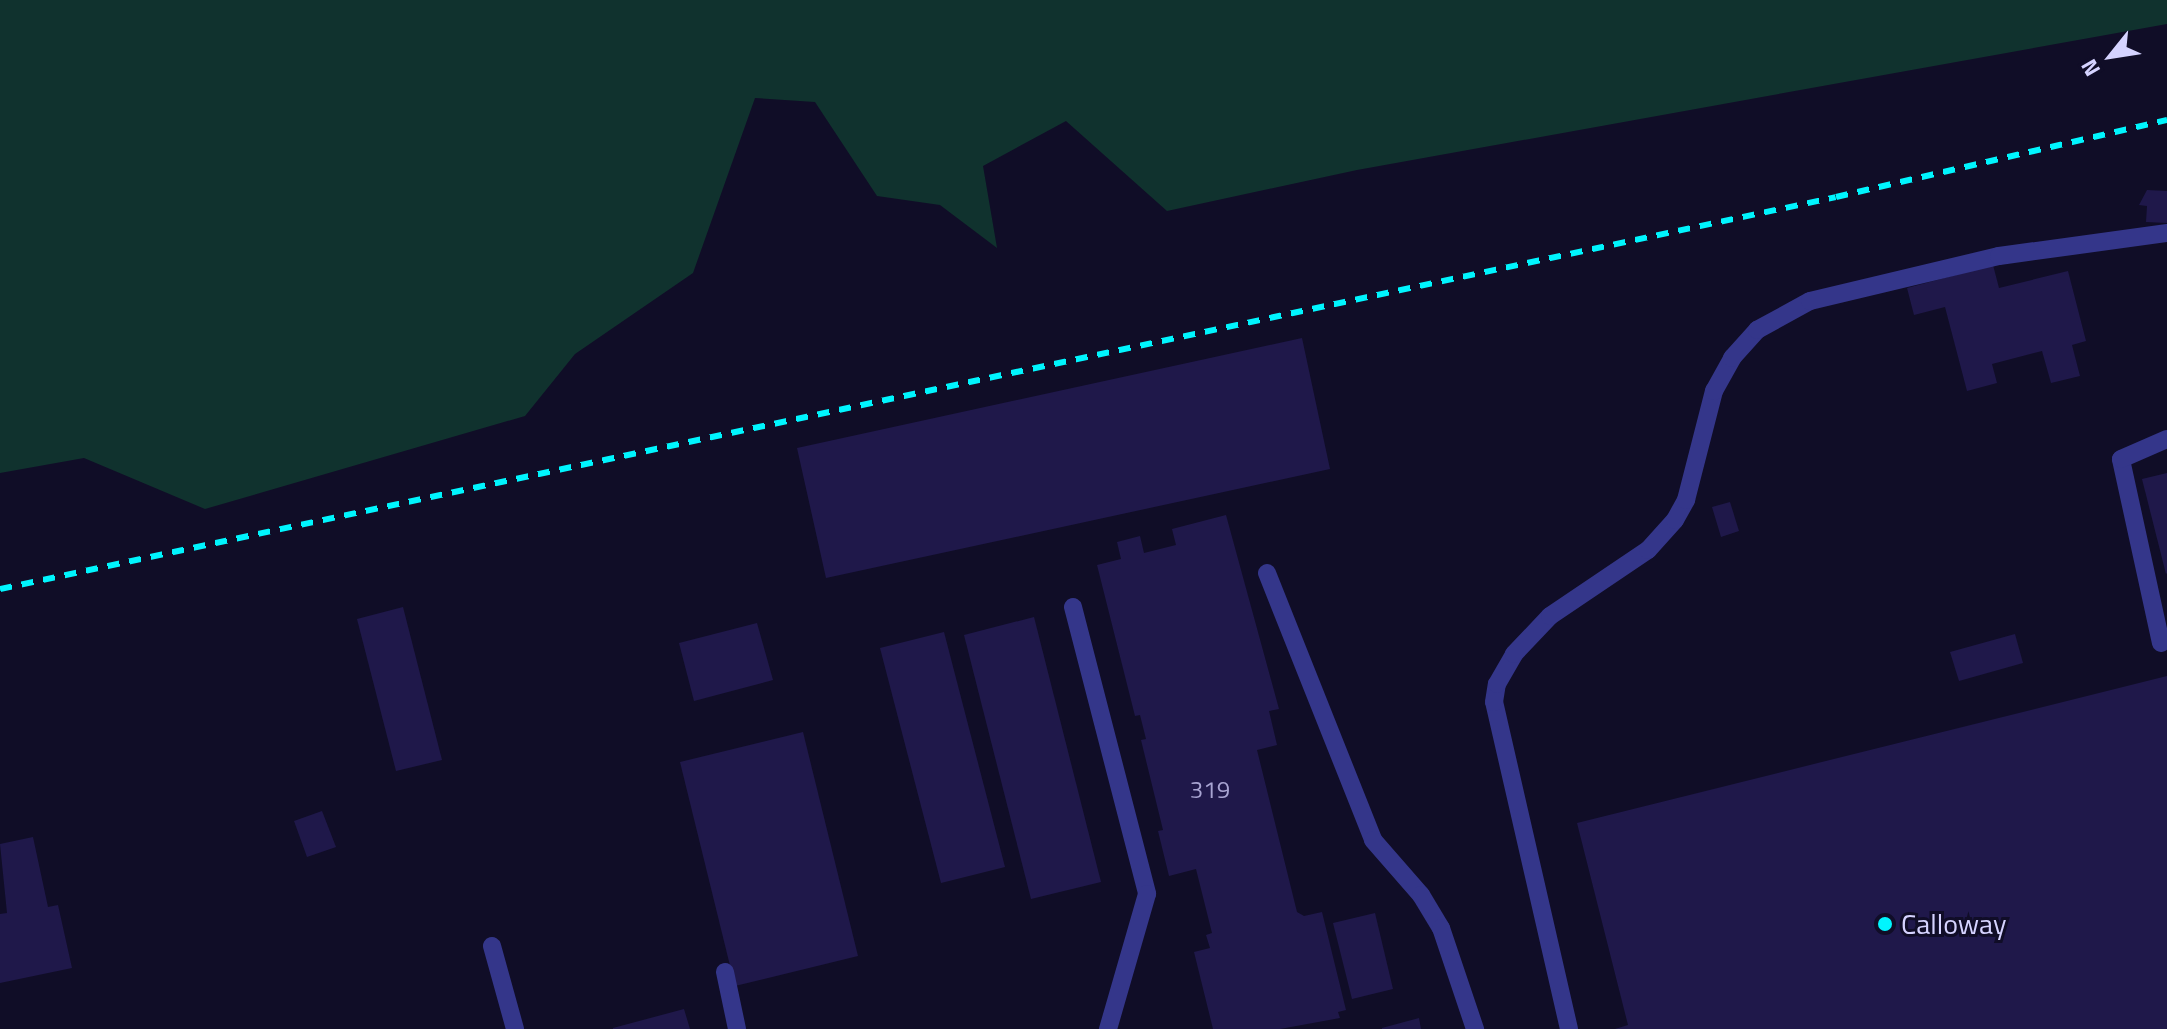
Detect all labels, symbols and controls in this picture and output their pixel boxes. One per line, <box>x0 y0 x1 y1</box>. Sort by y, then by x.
north arrow <box>2071 16 2151 96</box>
text: N <box>2072 53 2109 83</box>
house number: 319 <box>1190 776 1230 804</box>
place label: Calloway <box>1901 907 2006 941</box>
marker: Calloway <box>1876 915 1894 933</box>

